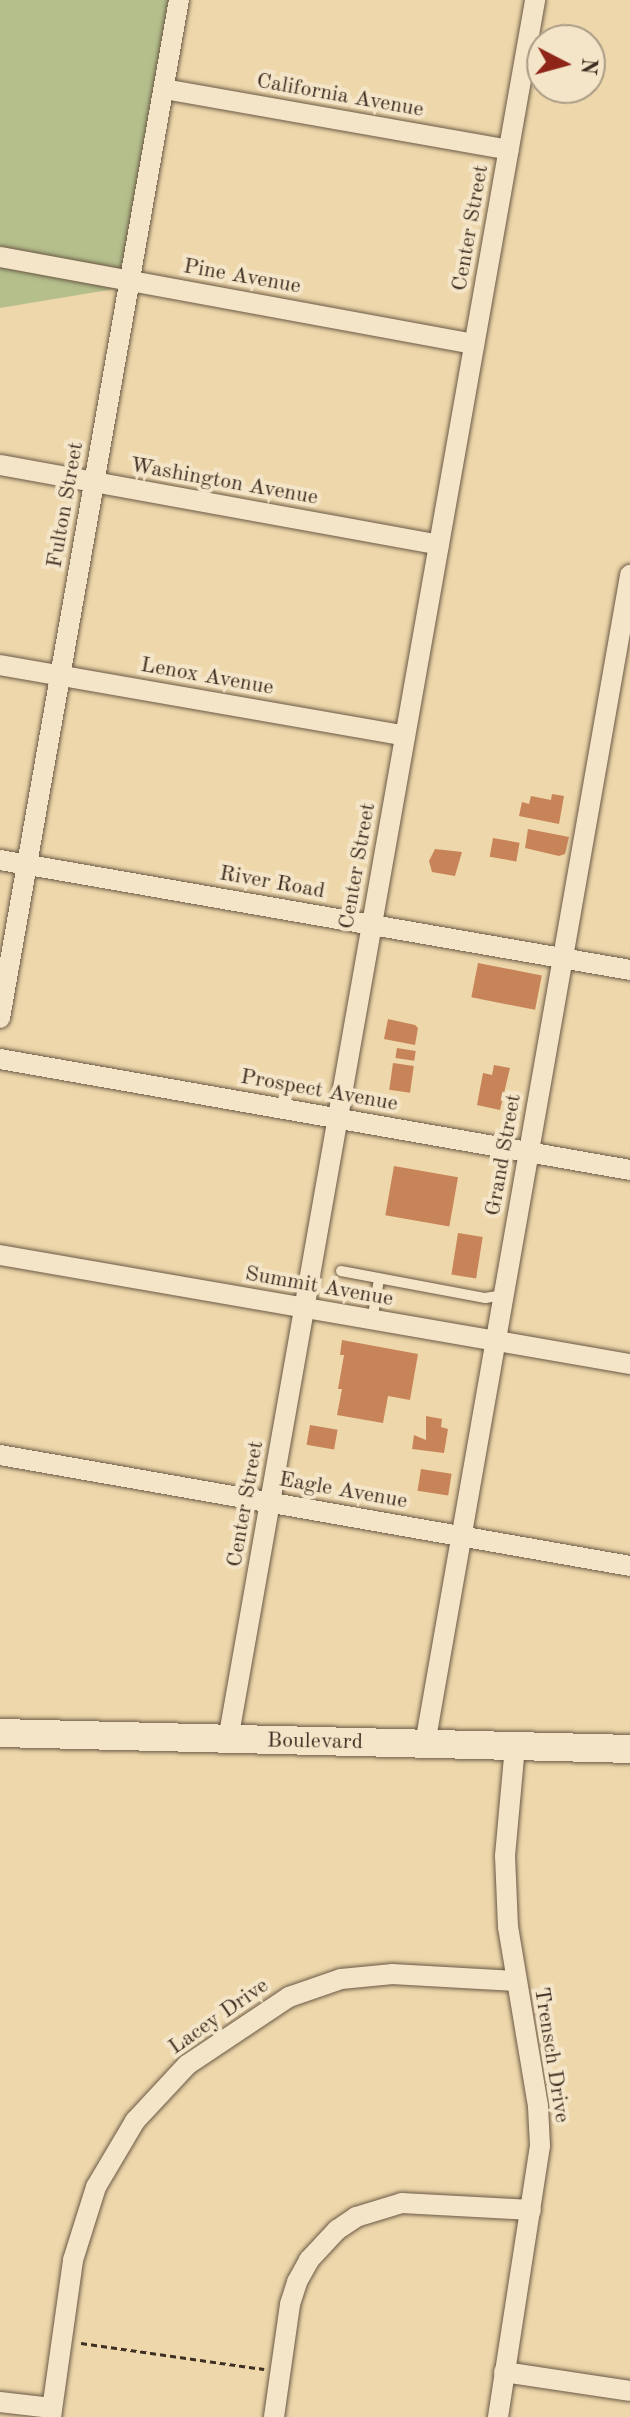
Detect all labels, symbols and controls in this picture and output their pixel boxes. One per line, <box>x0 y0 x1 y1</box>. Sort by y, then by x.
north arrow <box>526 24 606 104</box>
text: N <box>576 57 600 76</box>
street label: California Avenue <box>254 68 426 124</box>
street label: Center Street <box>447 163 495 293</box>
street label: Pine Avenue <box>181 254 303 300</box>
street label: Fulton Street <box>42 440 90 570</box>
street label: Washington Avenue <box>128 452 320 512</box>
street label: Lenox Avenue <box>138 652 276 702</box>
street label: Center Street <box>334 801 382 931</box>
street label: River Road <box>217 861 327 905</box>
street label: Prospect Avenue <box>238 1064 400 1118</box>
street label: Grand Street <box>480 1092 528 1218</box>
street label: Summit Avenue <box>243 1261 395 1313</box>
street label: Center Street <box>222 1439 270 1569</box>
street label: Eagle Avenue <box>277 1467 409 1515</box>
street label: Boulevard <box>267 1728 363 1756</box>
street label: Lacey Drive <box>164 1973 274 2061</box>
street label: Trensch Drive <box>527 1985 575 2125</box>

